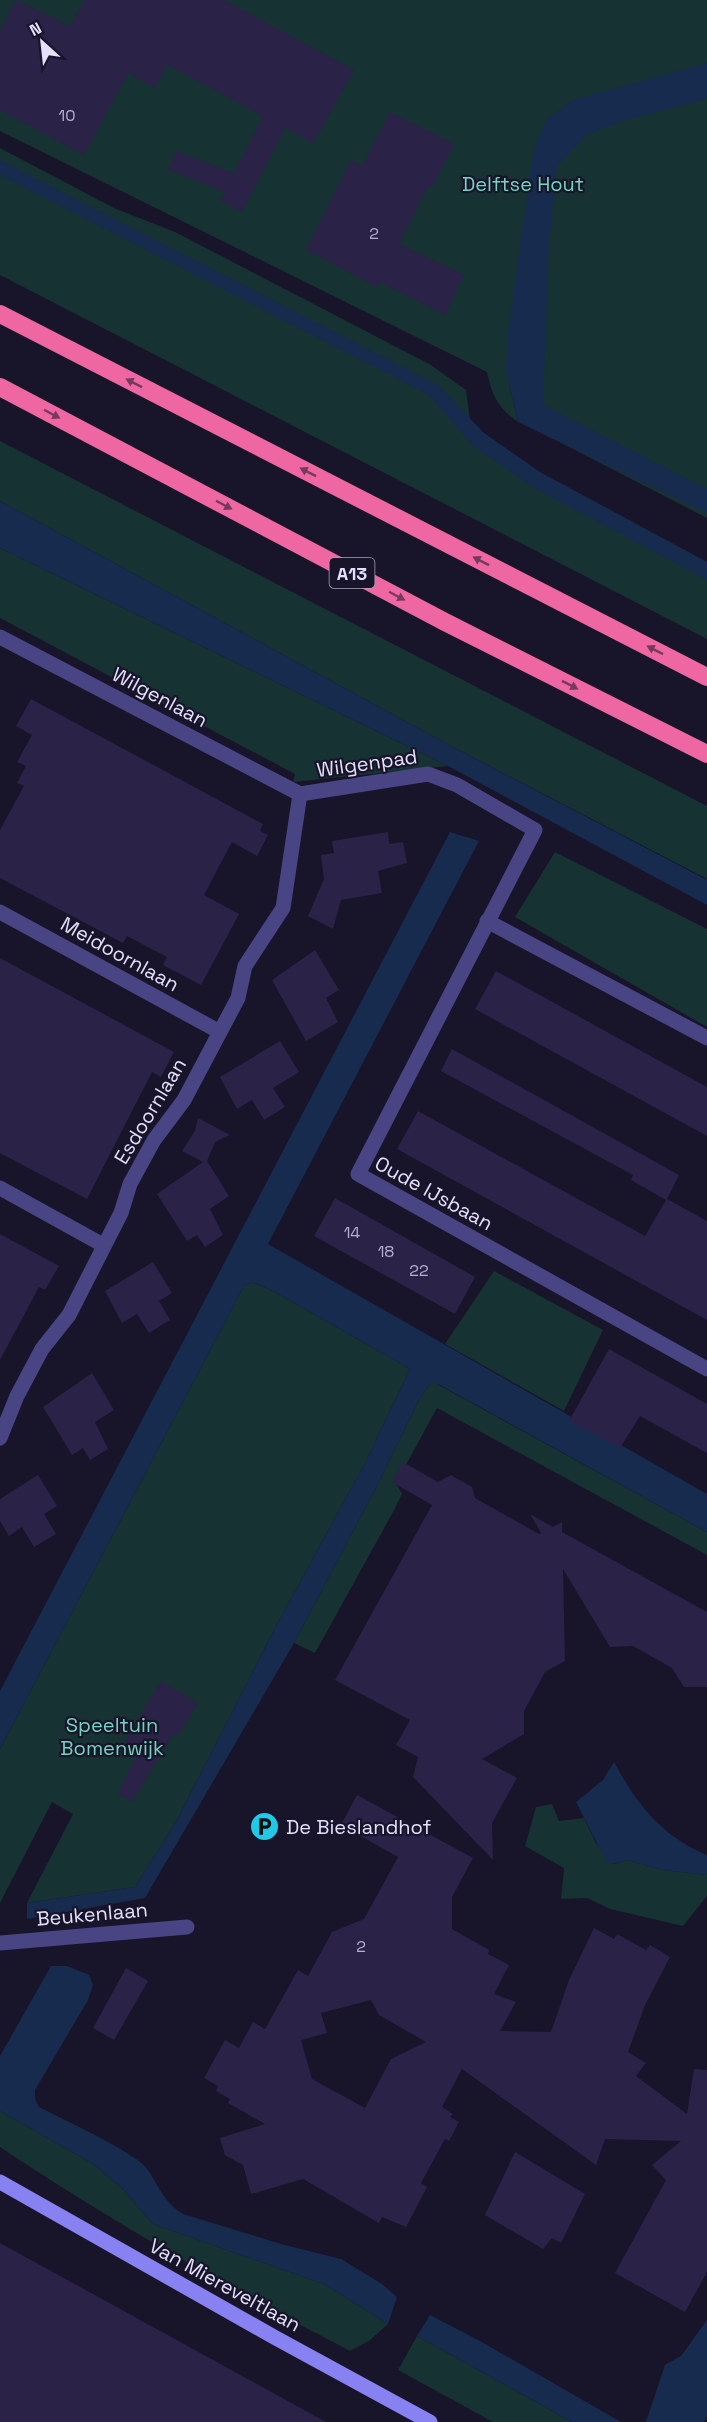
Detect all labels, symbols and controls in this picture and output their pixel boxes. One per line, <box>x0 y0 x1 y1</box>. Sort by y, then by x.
north arrow <box>12 12 72 72</box>
text: N <box>26 17 45 41</box>
house number: 10 <box>59 105 75 126</box>
park label: Delftse Hout <box>462 171 584 197</box>
house number: 2 <box>369 223 379 244</box>
one-way arrow <box>126 378 143 388</box>
one-way arrow <box>43 409 60 419</box>
one-way arrow <box>299 468 317 478</box>
one-way arrow <box>216 500 233 510</box>
one-way arrow <box>473 557 490 566</box>
road number: A13 <box>330 558 374 588</box>
one-way arrow <box>388 591 405 601</box>
one-way arrow <box>646 646 664 656</box>
street label: Wilgenlaan <box>108 661 212 733</box>
one-way arrow <box>562 680 579 690</box>
street label: Wilgenpad <box>315 743 419 783</box>
street label: Meidoornlaan <box>56 911 184 997</box>
street label: Esdoornlaan <box>108 1053 192 1169</box>
street label: Oude IJsbaan <box>370 1150 498 1236</box>
house number: 14 <box>344 1222 360 1243</box>
house number: 18 <box>378 1241 394 1262</box>
house number: 22 <box>409 1260 429 1281</box>
park label: Speeltuin Bomenwijk <box>60 1712 164 1761</box>
parking icon: De Bieslandhof <box>249 1811 281 1843</box>
place label: De Bieslandhof <box>286 1814 432 1840</box>
street label: Beukenlaan <box>35 1896 149 1932</box>
house number: 2 <box>356 1936 366 1957</box>
street label: Van Miereveltlaan <box>144 2232 306 2338</box>

